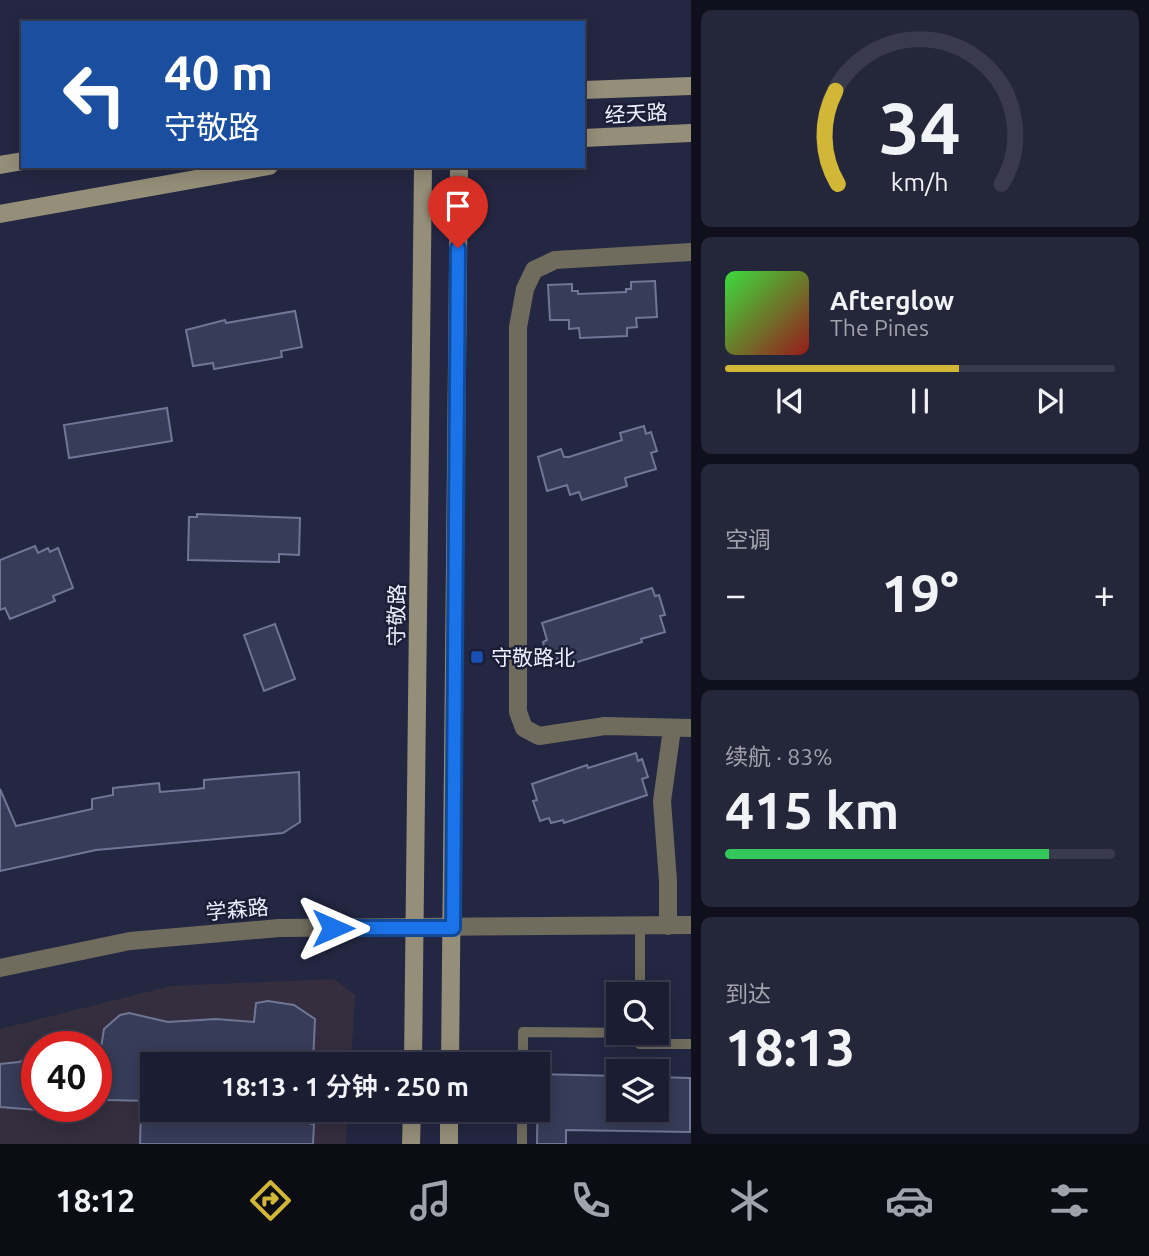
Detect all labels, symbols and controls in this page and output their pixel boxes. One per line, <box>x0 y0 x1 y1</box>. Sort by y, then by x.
text: 40 m <box>164 44 273 99</box>
icon: left <box>49 49 140 140</box>
text: 34 <box>879 87 961 169</box>
street label: 经天路 <box>604 99 668 127</box>
text: 守敬路 <box>164 109 260 145</box>
text: km/h <box>891 168 949 196</box>
pin <box>428 176 488 248</box>
icon: arrive <box>439 187 477 225</box>
text: Afterglow <box>830 286 954 315</box>
text: The Pines <box>830 315 929 340</box>
icon: previous <box>771 382 809 420</box>
icon: pause <box>901 382 939 420</box>
icon: next <box>1031 382 1069 420</box>
text: 空调 <box>725 527 771 552</box>
text: 19° <box>881 564 959 622</box>
text: − <box>725 573 746 615</box>
text: + <box>1094 573 1115 615</box>
street label: 守敬路 <box>383 583 409 647</box>
place label: 守敬路北 <box>491 645 575 669</box>
marker: 守敬路北 <box>469 649 485 665</box>
text: 续航 · 83% <box>725 744 832 769</box>
text: 415 km <box>725 781 899 839</box>
position arrow <box>296 891 370 965</box>
street label: 学森路 <box>205 894 269 924</box>
text: 到达 <box>725 981 771 1006</box>
map controls <box>606 982 669 1122</box>
button: search <box>606 982 669 1045</box>
text: 18:13 <box>725 1018 855 1076</box>
speed limit sign: 40 <box>21 1031 112 1122</box>
button: layers <box>606 1059 669 1122</box>
text: 18:13 · 1 分钟 · 250 m <box>221 1072 469 1101</box>
icon: directions <box>246 1176 295 1225</box>
icon: music <box>406 1176 455 1225</box>
icon: phone <box>566 1176 615 1225</box>
icon: climate <box>725 1176 774 1225</box>
icon: car <box>885 1176 934 1225</box>
icon: filters <box>1045 1176 1094 1225</box>
text: 18:12 <box>55 1182 135 1218</box>

